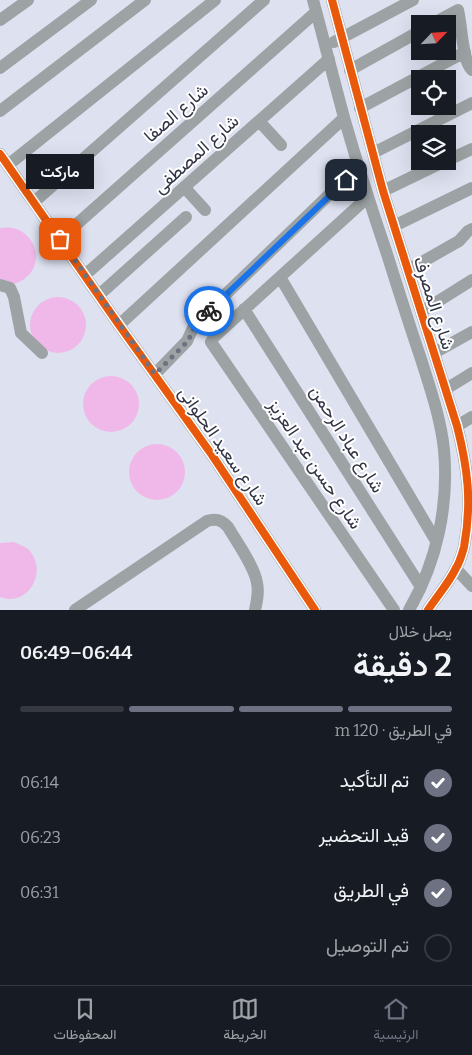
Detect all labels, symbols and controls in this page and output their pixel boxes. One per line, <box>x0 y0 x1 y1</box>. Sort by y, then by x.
north arrow <box>411 15 456 60</box>
map controls <box>411 15 456 170</box>
button: locate <box>411 70 456 115</box>
street label: شارع الصفا <box>139 79 213 148</box>
street label: شارع المصطفى <box>149 110 244 199</box>
button: layers <box>411 125 456 170</box>
callout: ماركت <box>26 154 94 189</box>
pin <box>325 159 367 201</box>
text: ماركت <box>40 162 80 181</box>
icon: home <box>332 166 360 194</box>
pin <box>39 218 81 260</box>
icon: bag <box>46 225 74 253</box>
street label: شارع المصرف <box>408 254 459 352</box>
courier <box>184 286 234 336</box>
icon: bike <box>195 297 223 325</box>
street label: شارع عباد الرحمن <box>304 381 389 497</box>
street label: شارع سعيد الحلوانى <box>173 382 272 510</box>
street label: شارع حسن عبد العزيز <box>262 394 367 534</box>
text: يصل خلال <box>389 622 452 641</box>
text: 06:44–06:49 <box>20 641 132 664</box>
text: 2 دقيقة <box>353 646 452 684</box>
text: في الطريق · 120 m <box>335 721 452 740</box>
text: تم التأكيد <box>340 769 409 792</box>
icon: check <box>424 769 452 797</box>
text: 06:14 <box>20 773 59 792</box>
text: قيد التحضير <box>319 824 409 847</box>
icon: check <box>424 824 452 852</box>
text: 06:23 <box>20 828 61 847</box>
text: في الطريق <box>334 879 409 902</box>
icon: check <box>424 879 452 907</box>
text: 06:31 <box>20 883 59 902</box>
text: تم التوصيل <box>326 934 409 957</box>
tab: المحفوظات <box>53 995 116 1047</box>
tab: الخريطة <box>223 995 267 1047</box>
tab: الرئيسية <box>373 995 419 1047</box>

